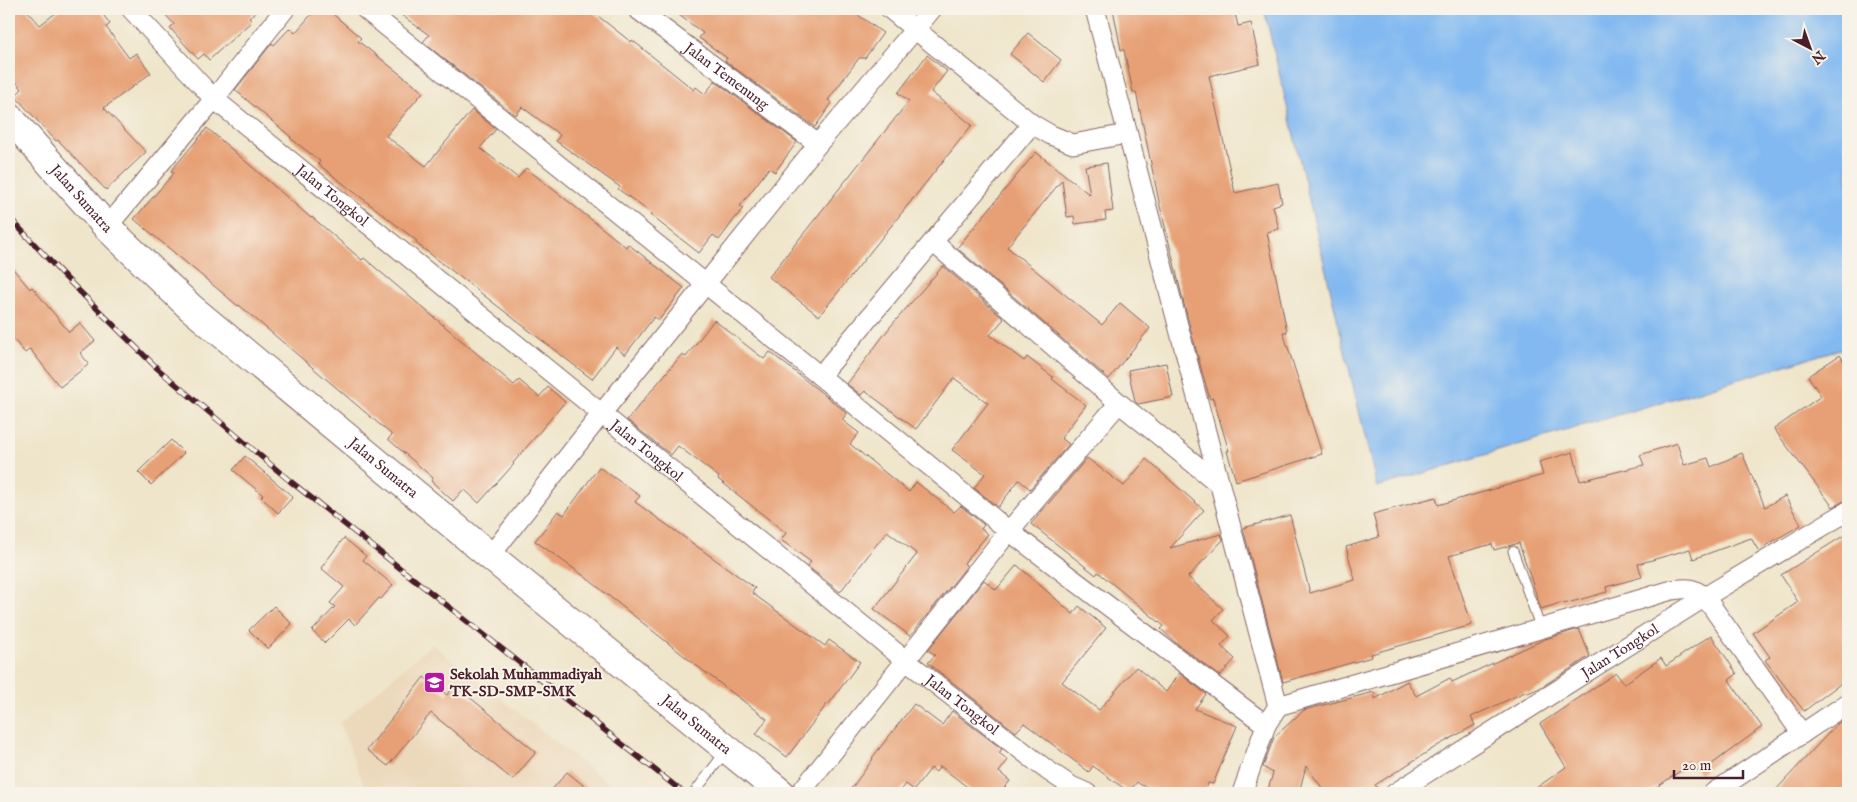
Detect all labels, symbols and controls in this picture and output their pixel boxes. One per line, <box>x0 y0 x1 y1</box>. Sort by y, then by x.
north arrow <box>1784 22 1834 72</box>
street label: Jalan Temenung <box>679 37 773 115</box>
text: N <box>1807 46 1829 68</box>
street label: Jalan Sumatra <box>45 159 117 237</box>
street label: Jalan Tongkol <box>290 159 373 231</box>
street label: Jalan Tongkol <box>605 414 687 486</box>
street label: Jalan Sumatra <box>343 432 422 503</box>
street label: Jalan Tongkol <box>1576 619 1663 684</box>
place label: Sekolah Muhammadiyah TK-SD-SMP-SMK <box>449 665 603 701</box>
street label: Jalan Tongkol <box>920 669 1003 740</box>
school or university icon: Sekolah Muhammadiyah TK-SD-SMP-SMK <box>422 671 446 695</box>
street label: Jalan Sumatra <box>656 689 736 759</box>
scale bar <box>1674 747 1743 779</box>
text: 20 m <box>1682 756 1712 775</box>

